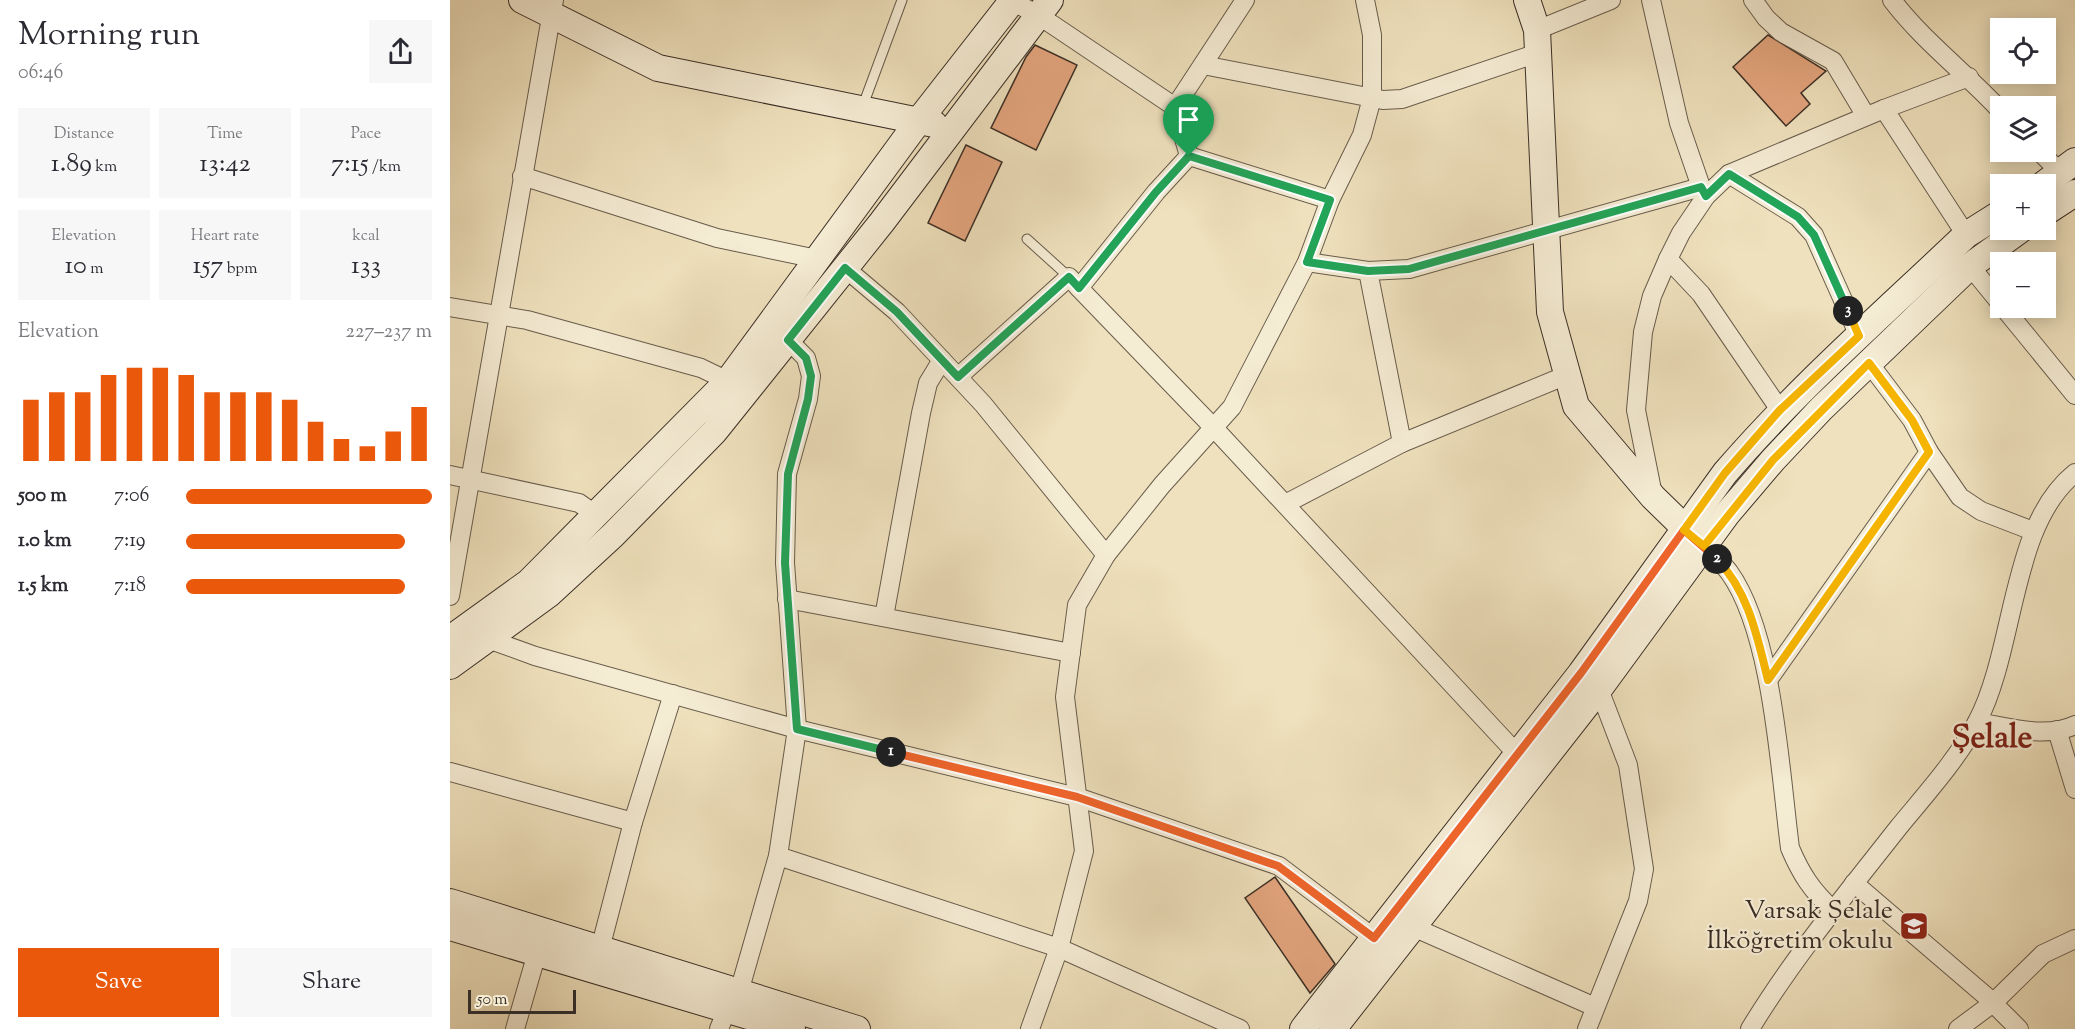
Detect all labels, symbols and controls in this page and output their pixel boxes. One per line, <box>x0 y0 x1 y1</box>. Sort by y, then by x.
text: Morning run <box>18 12 200 60</box>
map controls <box>1990 18 2056 318</box>
button: locate <box>1990 18 2056 84</box>
button: share <box>369 20 432 83</box>
text: 06:46 <box>18 59 63 88</box>
pin <box>1163 94 1214 156</box>
button: layers <box>1990 96 2056 162</box>
icon: arrive <box>1172 103 1205 136</box>
text: Distance <box>54 123 114 146</box>
text: Time <box>207 123 243 146</box>
text: Pace <box>351 123 381 146</box>
text: 1.89 <box>51 146 92 183</box>
text: 13:42 <box>199 146 251 183</box>
text: 7:15 <box>331 146 369 183</box>
text: km <box>92 156 117 179</box>
text: /km <box>369 156 401 179</box>
button: + <box>1990 174 2056 240</box>
text: Elevation <box>52 225 116 248</box>
text: Heart rate <box>191 225 259 248</box>
text: kcal <box>352 225 380 248</box>
text: 10 <box>65 248 87 285</box>
text: 157 <box>193 248 223 285</box>
text: 133 <box>351 248 381 285</box>
button: − <box>1990 252 2056 318</box>
text: m <box>87 258 103 281</box>
text: bpm <box>223 258 257 281</box>
pin: 3 <box>1833 296 1863 326</box>
text: 3 <box>1845 299 1851 322</box>
text: Elevation <box>18 318 99 347</box>
text: 227–237 m <box>346 318 432 347</box>
text: 500 m <box>18 482 67 511</box>
text: 7:06 <box>114 482 150 511</box>
text: 1.0 km <box>18 527 72 556</box>
text: 7:19 <box>114 527 146 556</box>
pin: 2 <box>1702 544 1732 574</box>
text: 2 <box>1713 547 1721 570</box>
text: 1.5 km <box>18 572 68 601</box>
text: 7:18 <box>114 572 146 601</box>
district label: Şelale <box>1951 716 2033 762</box>
pin: 1 <box>876 737 906 767</box>
text: 1 <box>888 740 894 763</box>
place label: Varsak Şelale İlköğretim okulu <box>1707 893 1893 960</box>
school or university icon: Varsak Şelale İlköğretim okulu <box>1898 910 1930 942</box>
button: Save <box>18 948 219 1017</box>
button: Share <box>231 948 432 1017</box>
scale bar <box>468 987 576 1014</box>
text: 50 m <box>477 989 508 1012</box>

